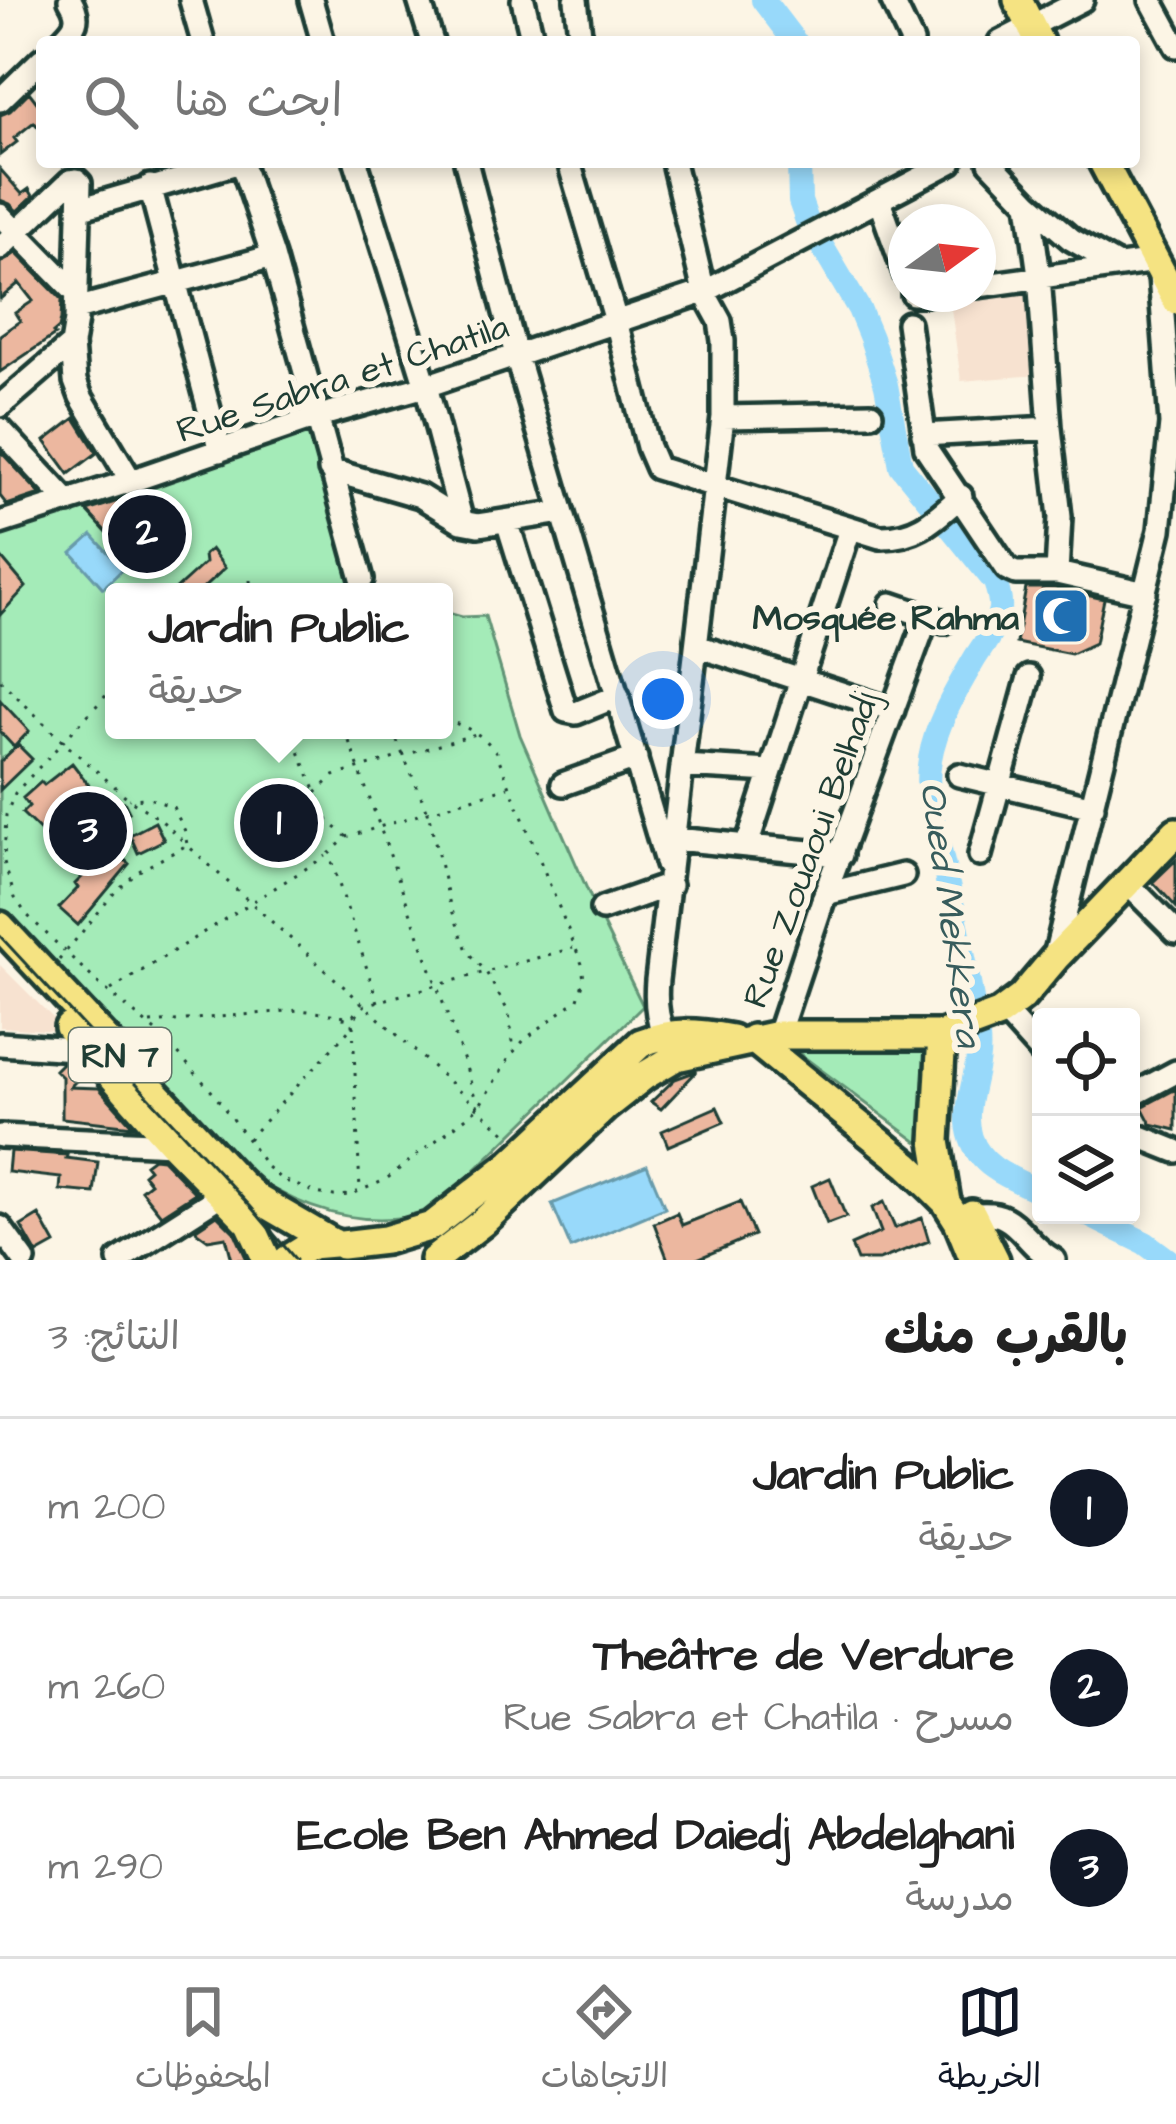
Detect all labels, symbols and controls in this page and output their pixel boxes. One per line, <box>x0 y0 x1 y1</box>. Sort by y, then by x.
search box <box>36 36 1140 168</box>
icon: search <box>78 69 144 135</box>
text: ابحث هنا <box>174 71 342 133</box>
north arrow <box>888 204 996 312</box>
street label: Rue Sabra et Chatila <box>170 302 515 457</box>
pin: 2 <box>108 489 186 579</box>
popup <box>105 583 453 739</box>
mosque icon: Mosquée Rahma <box>1030 585 1092 647</box>
place label: Mosquée Rahma <box>753 593 1020 644</box>
text: Jardin Public <box>148 598 410 660</box>
text: حديقة <box>148 665 244 719</box>
your location <box>633 669 693 729</box>
street label: Rue Zouaoui Belhadj <box>730 684 892 1015</box>
pin: 1 <box>240 778 318 868</box>
water label: Oued Mekkera <box>905 779 996 1052</box>
pin: 3 <box>49 786 127 876</box>
map controls <box>1032 1008 1140 1224</box>
button: locate <box>1032 1008 1140 1116</box>
road number: RN 7 <box>69 1028 171 1082</box>
button: layers <box>1032 1116 1140 1224</box>
text: بالقرب منك <box>884 1302 1128 1373</box>
text: النتائج: 3 <box>48 1311 180 1365</box>
text: Jardin Public <box>753 1445 1014 1507</box>
text: 200 m <box>48 1481 166 1535</box>
text: 1 <box>1087 1481 1092 1535</box>
text: حديقة <box>918 1512 1014 1566</box>
text: Theâtre de Verdure <box>593 1625 1014 1687</box>
text: 260 m <box>48 1661 165 1715</box>
text: 2 <box>1078 1661 1100 1715</box>
text: مسرح · Rue Sabra et Chatila <box>503 1692 1014 1746</box>
text: Ecole Ben Ahmed Daiedj Abdelghani <box>297 1805 1014 1867</box>
text: 290 m <box>48 1841 163 1895</box>
text: 3 <box>1079 1841 1099 1895</box>
text: مدرسة <box>905 1872 1014 1926</box>
tab: المحفوظات <box>135 1979 271 2105</box>
tab: الاتجاهات <box>541 1979 668 2105</box>
tab: الخريطة <box>938 1979 1041 2105</box>

